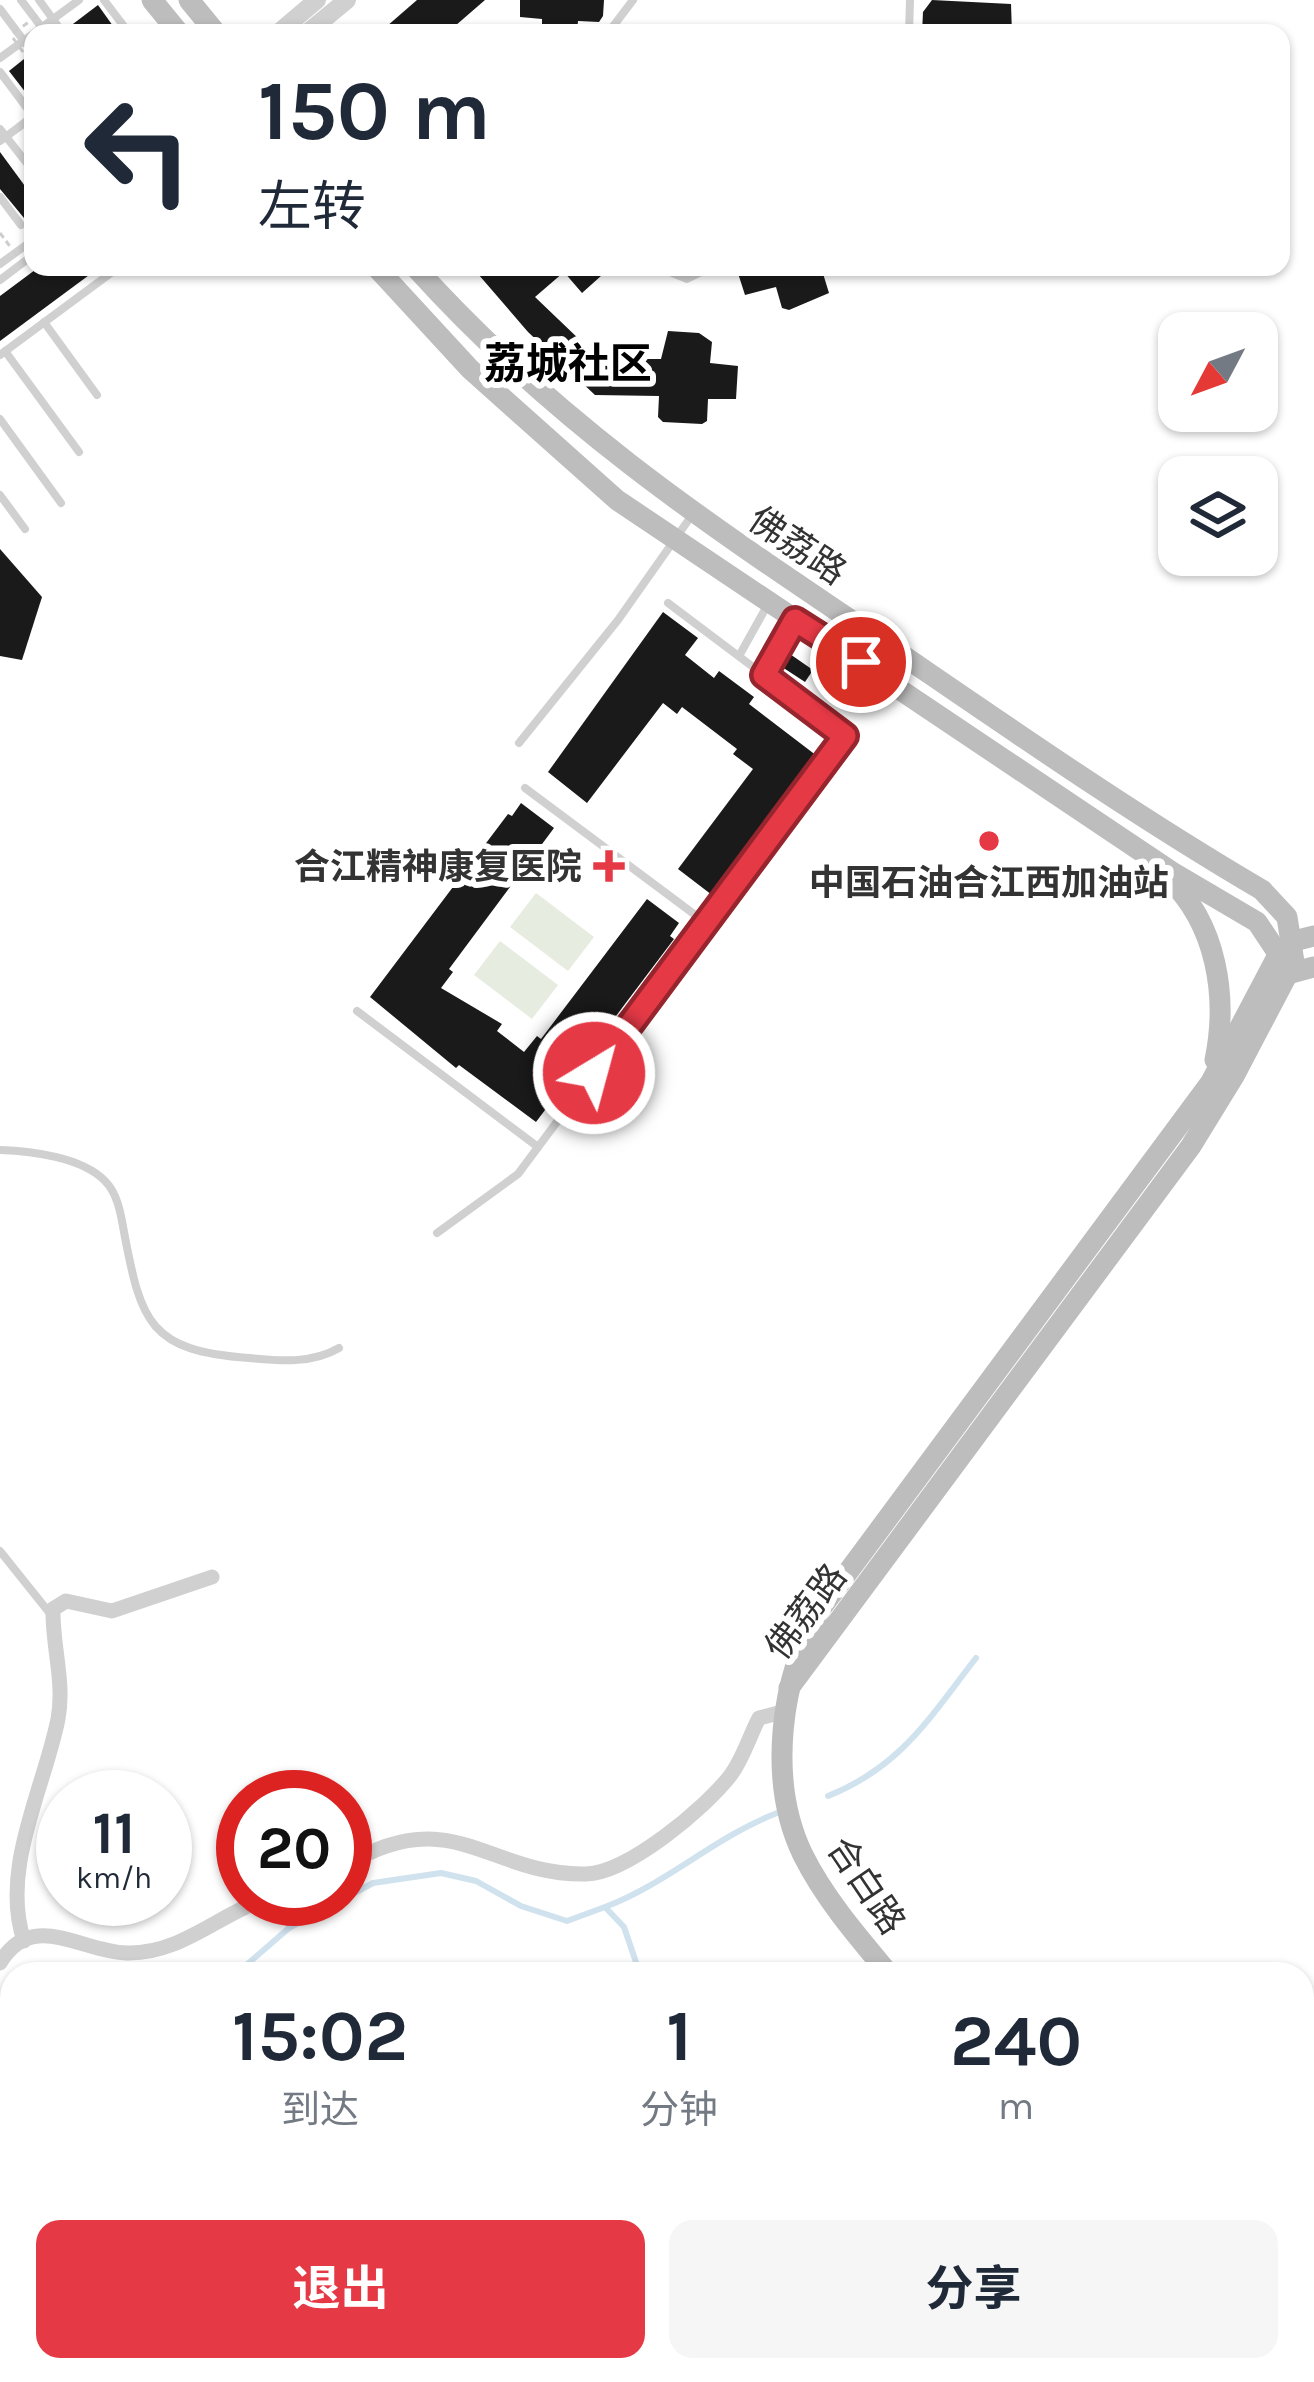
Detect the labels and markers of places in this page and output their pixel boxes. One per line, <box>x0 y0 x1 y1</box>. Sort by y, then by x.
pin <box>810 611 912 713</box>
marker: 中国石油合江西加油站 <box>976 828 1002 854</box>
place label: 合江精神康复医院 <box>294 846 582 888</box>
marker: 合江精神康复医院 <box>593 850 625 882</box>
place label: 中国石油合江西加油站 <box>809 862 1169 904</box>

